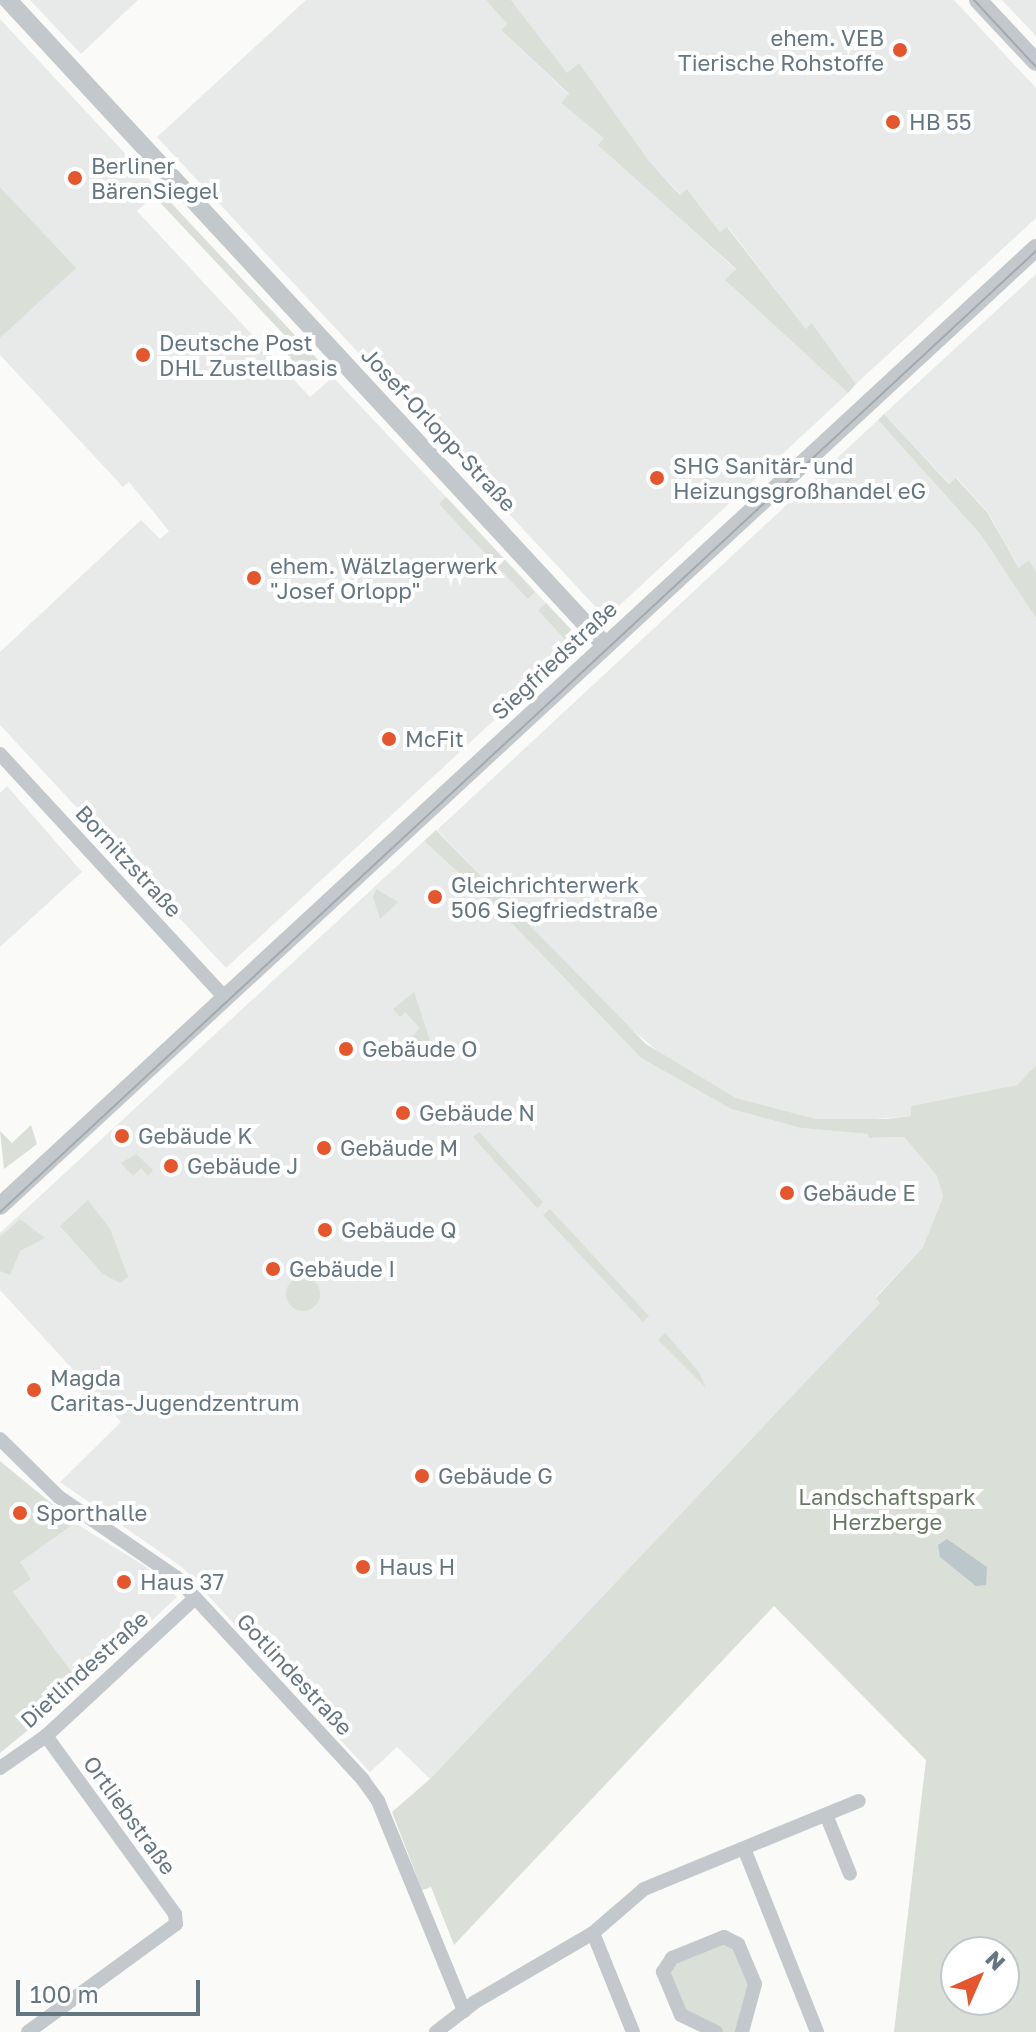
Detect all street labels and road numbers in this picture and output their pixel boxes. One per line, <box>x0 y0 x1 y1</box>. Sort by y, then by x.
street label: Josef-Orlopp-Straße <box>356 341 522 517</box>
street label: Siegfriedstraße <box>486 595 622 725</box>
street label: Bornitzstraße <box>71 800 187 922</box>
street label: Dietlindestraße <box>15 1605 153 1733</box>
street label: Gotlindestraße <box>232 1608 358 1740</box>
street label: Ortliebstraße <box>78 1751 182 1879</box>

